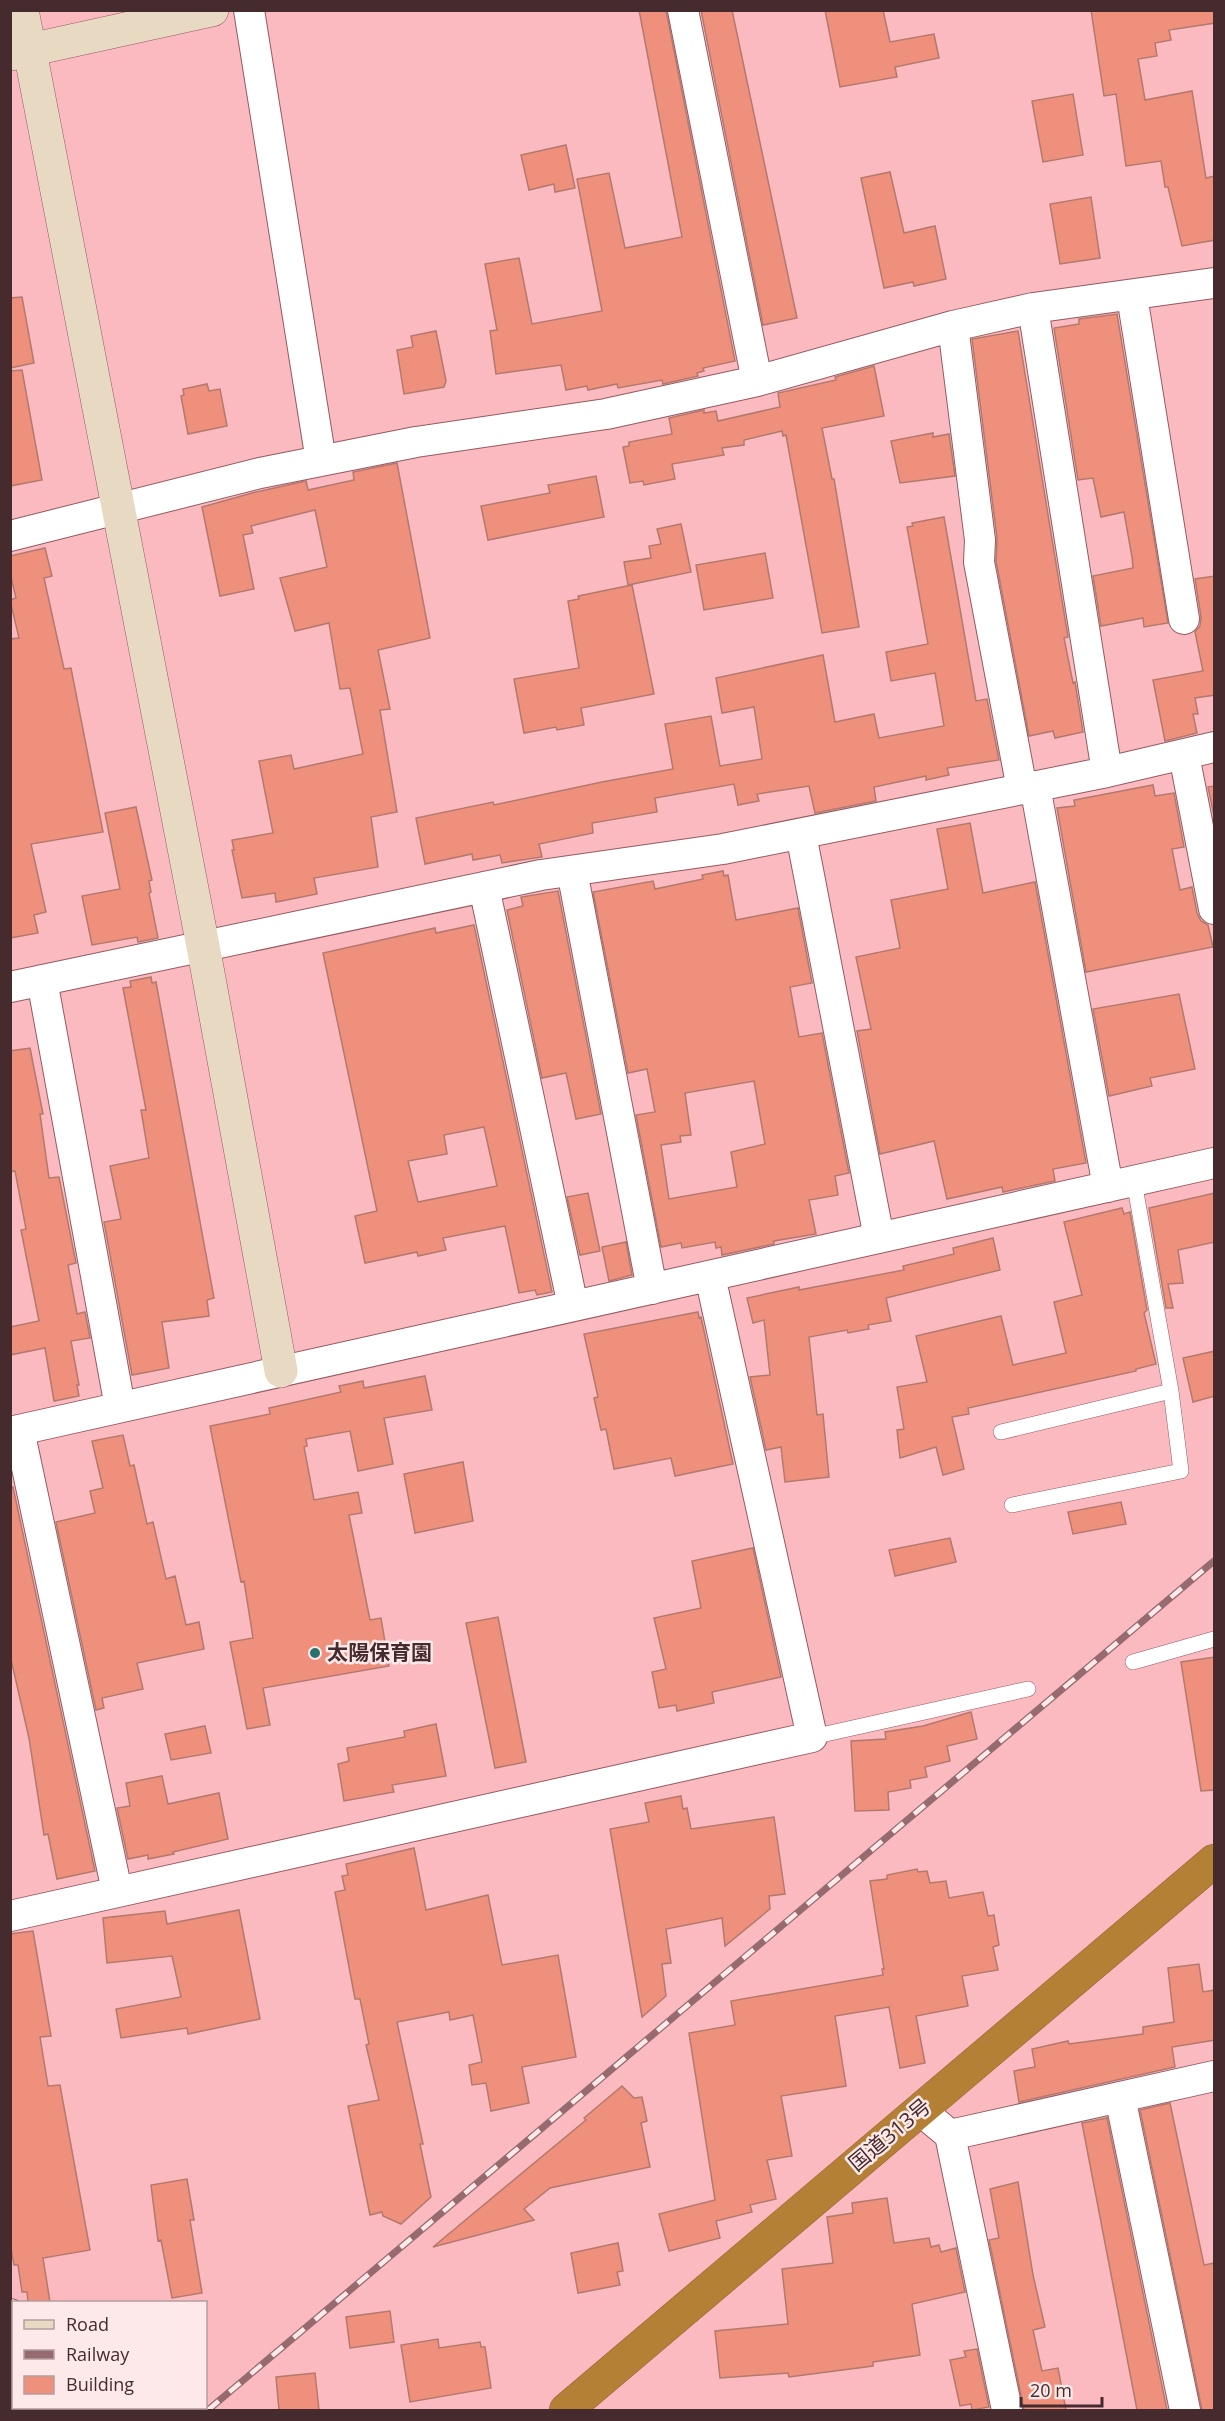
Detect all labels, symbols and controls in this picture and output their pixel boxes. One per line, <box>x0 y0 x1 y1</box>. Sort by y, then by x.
place label: 太陽保育園 <box>327 1638 432 1666</box>
marker: 太陽保育園 <box>308 1646 322 1660</box>
street label: 国道313号 <box>842 2092 936 2177</box>
legend <box>12 2301 207 2409</box>
text: Road <box>66 2312 109 2336</box>
text: Railway <box>66 2342 130 2366</box>
scale bar <box>1021 2370 1102 2408</box>
text: Building <box>66 2372 134 2396</box>
text: 20 m <box>1030 2378 1072 2402</box>

